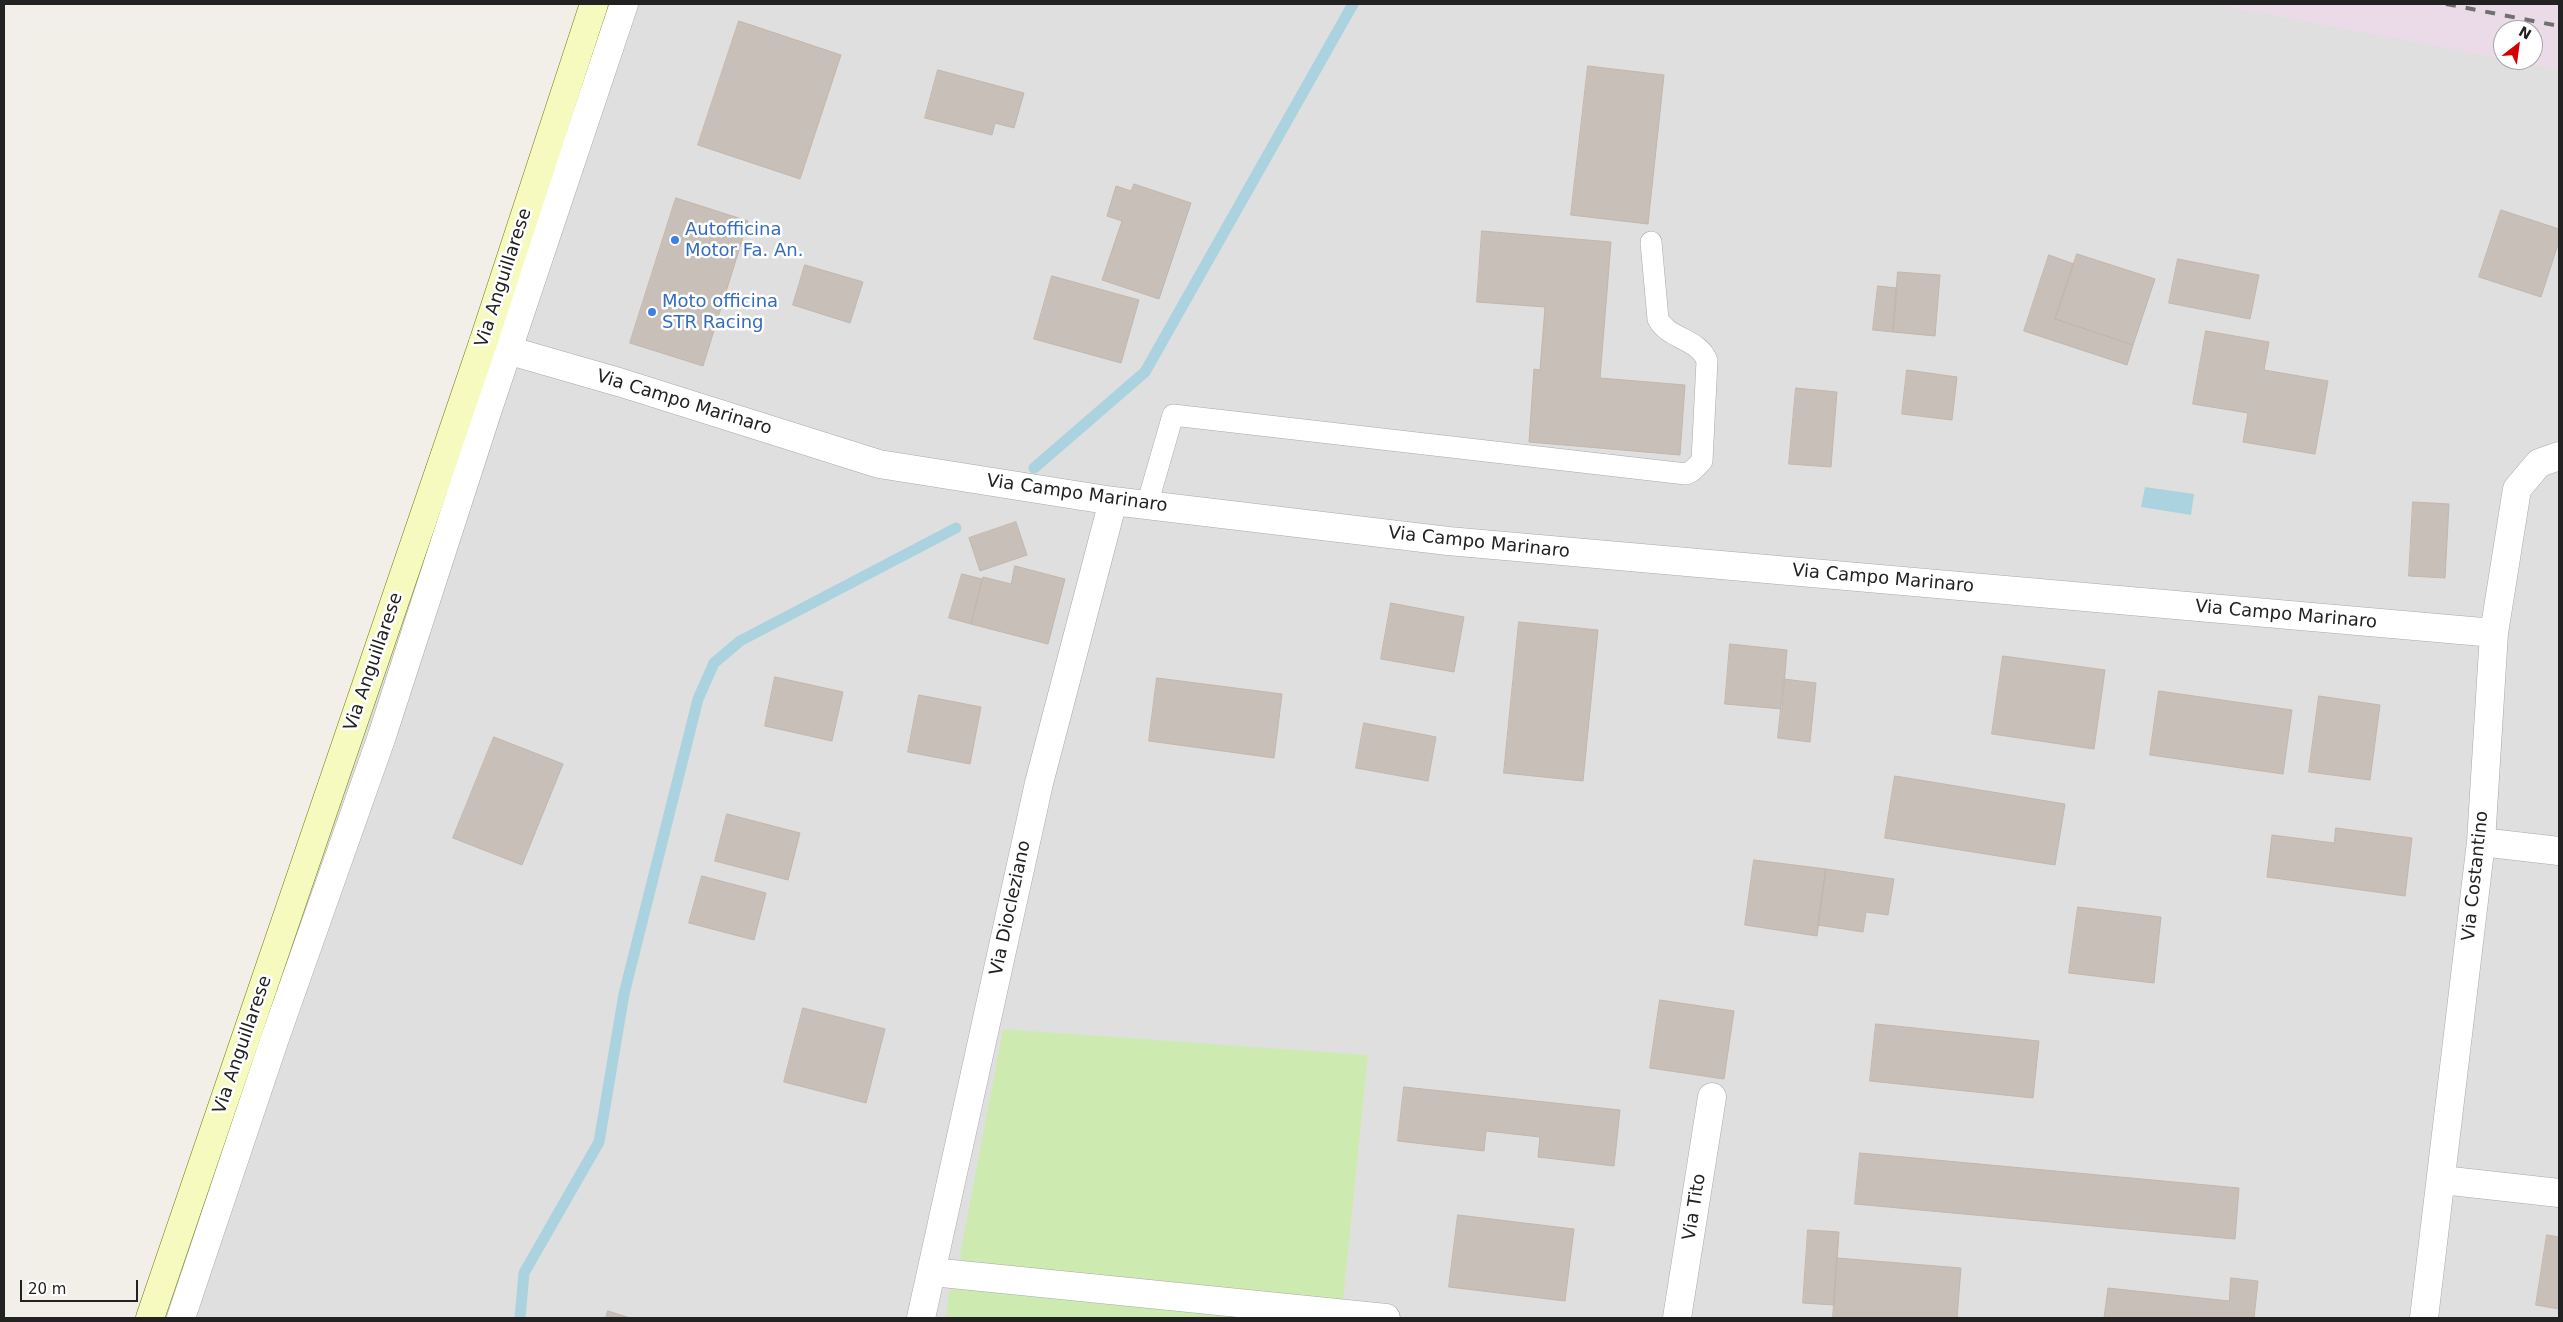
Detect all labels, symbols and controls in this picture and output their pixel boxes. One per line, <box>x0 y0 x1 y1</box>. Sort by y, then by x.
north arrow <box>2493 20 2543 70</box>
text: N <box>2516 23 2534 43</box>
street label: Via Anguillarese <box>471 206 537 350</box>
place label: Autofficina Motor Fa. An. <box>685 219 803 262</box>
marker: Autofficina Motor Fa. An. <box>669 234 681 246</box>
place label: Moto officina STR Racing <box>662 291 778 334</box>
marker: Moto officina STR Racing <box>646 306 658 318</box>
street label: Via Campo Marinaro <box>594 366 774 440</box>
street label: Via Campo Marinaro <box>985 471 1169 517</box>
street label: Via Campo Marinaro <box>1387 523 1571 563</box>
street label: Via Campo Marinaro <box>1791 560 1975 598</box>
street label: Via Anguillarese <box>340 590 408 734</box>
street label: Via Campo Marinaro <box>2194 596 2378 634</box>
street label: Via Costantino <box>2458 810 2494 942</box>
street label: Via Diocleziano <box>986 839 1036 977</box>
street label: Via Anguillarese <box>209 973 277 1117</box>
street label: Via Tito <box>1679 1172 1711 1242</box>
scale bar <box>22 1270 140 1302</box>
text: 20 m <box>28 1280 66 1298</box>

